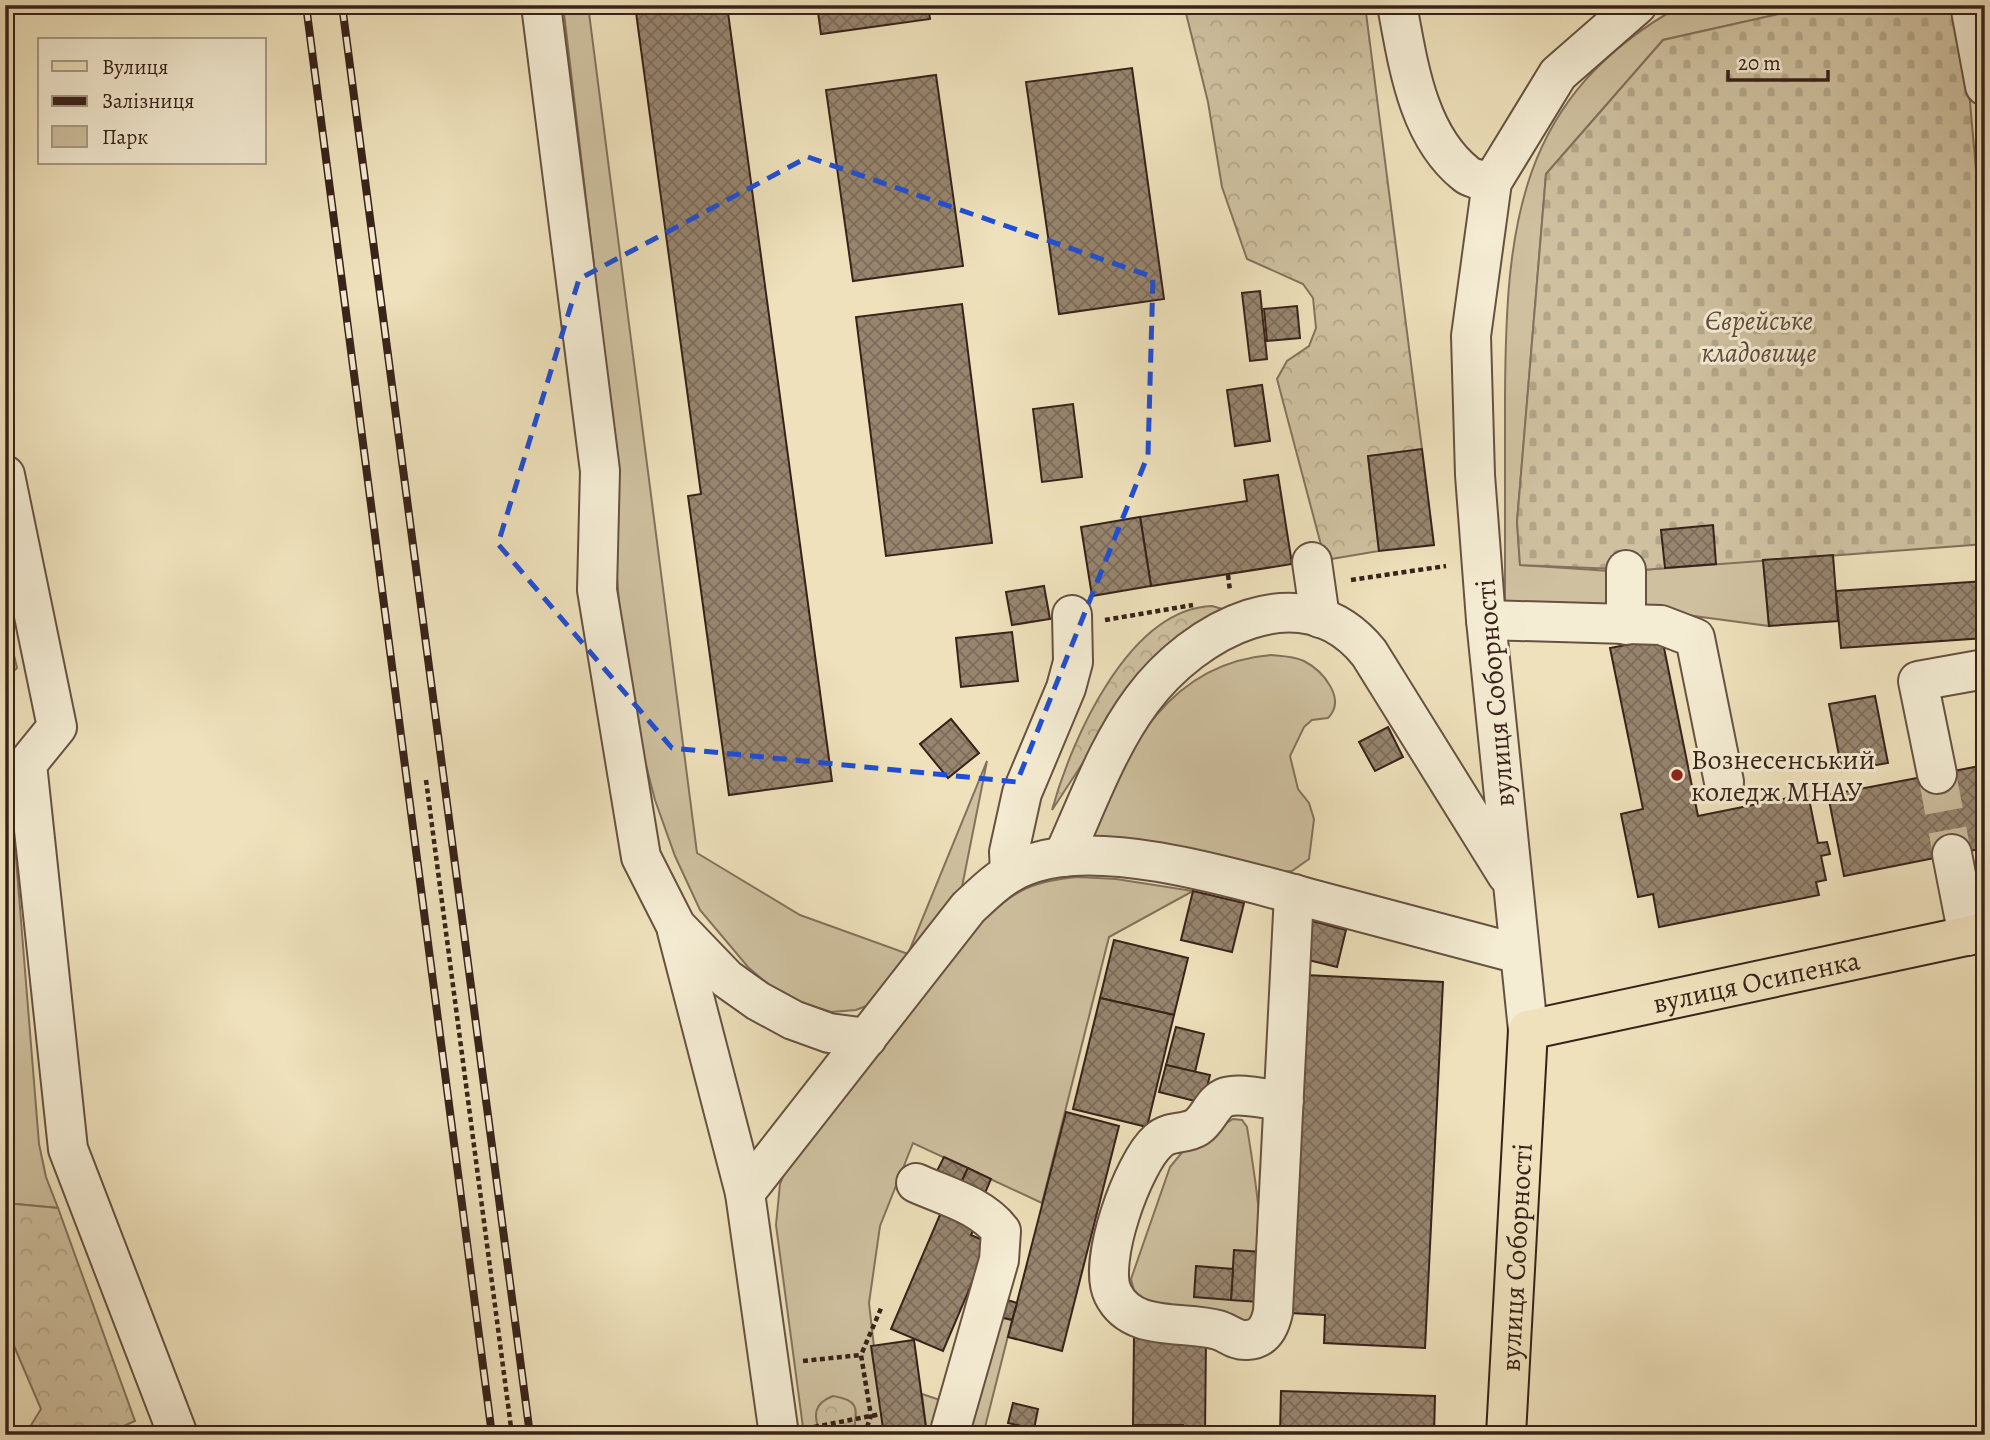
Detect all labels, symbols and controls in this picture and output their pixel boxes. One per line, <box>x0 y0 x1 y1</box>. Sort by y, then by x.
legend <box>38 38 266 164</box>
scale bar <box>1728 38 1827 82</box>
text: 20 m <box>1738 49 1781 77</box>
text: Вулиця <box>102 53 168 81</box>
text: Залізниця <box>102 87 194 115</box>
text: Парк <box>102 123 148 151</box>
park label: Єврейське кладовище <box>1701 302 1817 372</box>
street label: вулиця Соборності <box>1466 577 1524 808</box>
place label: Вознесенський коледж МНАУ <box>1691 741 1875 811</box>
marker: Вознесенський коледж МНАУ <box>1669 767 1685 783</box>
street label: вулиця Осипенка <box>1649 941 1864 1023</box>
street label: вулиця Соборності <box>1491 1142 1542 1373</box>

